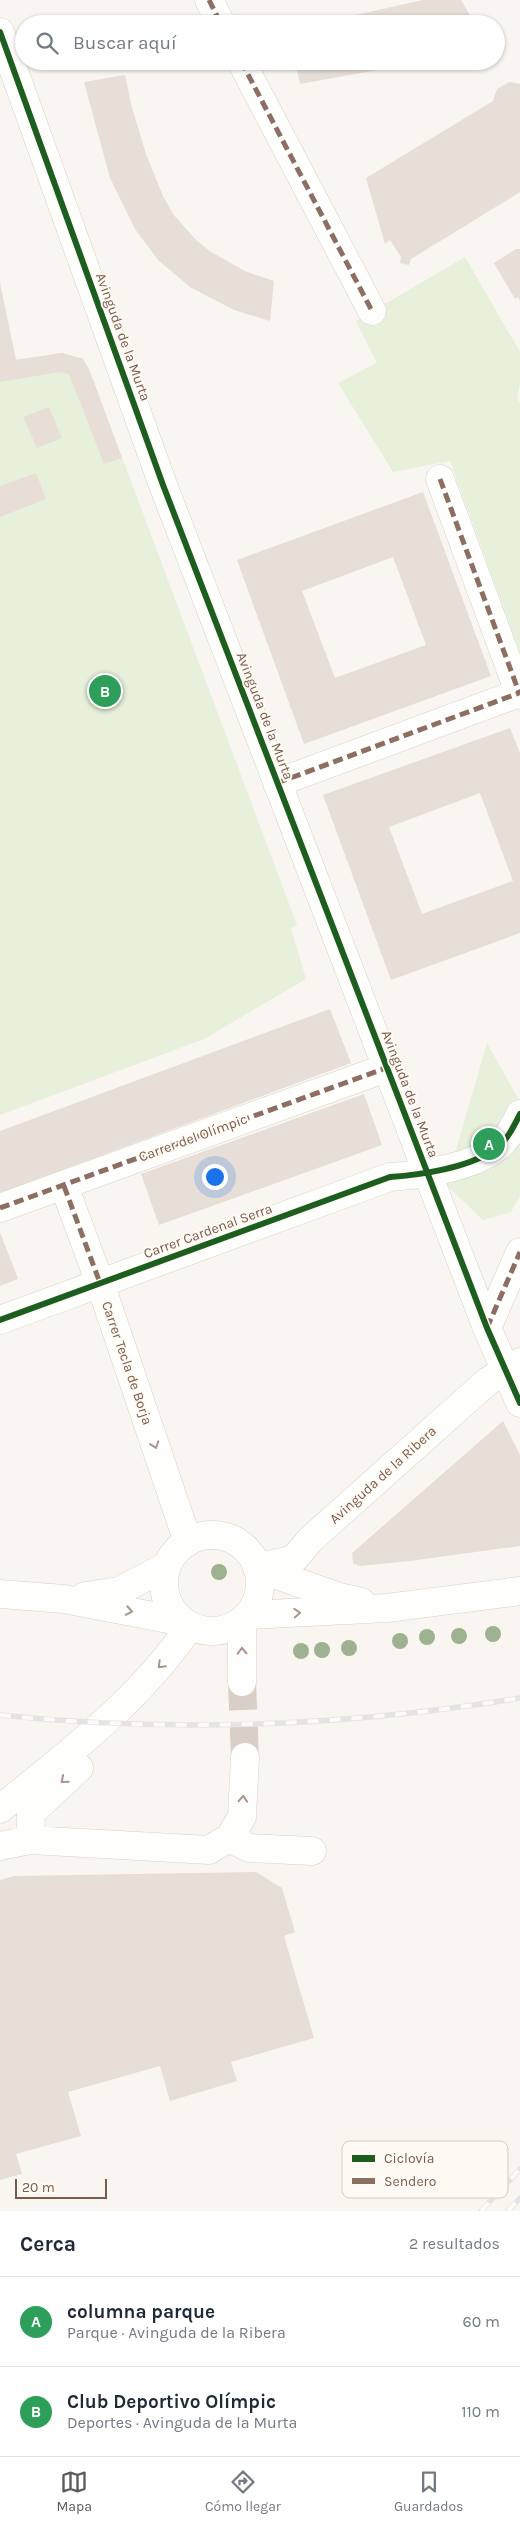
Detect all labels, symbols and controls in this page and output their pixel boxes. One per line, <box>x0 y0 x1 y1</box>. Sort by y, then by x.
search box <box>15 15 505 70</box>
icon: search <box>33 29 61 57</box>
text: Buscar aquí <box>73 32 177 54</box>
street label: Avinguda de la Murta <box>92 271 154 403</box>
street label: Avinguda de la Murta <box>233 650 297 782</box>
pin: B <box>89 672 121 710</box>
street label: Avinguda de la Murta <box>378 1028 442 1160</box>
street label: Carrer del Olímpic <box>136 1110 250 1166</box>
pin: A <box>473 1125 505 1163</box>
your location <box>202 1164 228 1190</box>
street label: Carrer Cardenal Serra <box>141 1200 275 1262</box>
street label: Carrer Tecla de Borja <box>98 1299 156 1427</box>
street label: Avinguda de la Ribera <box>326 1423 440 1527</box>
one-way arrow <box>150 1441 160 1449</box>
one-way arrow <box>124 1606 133 1616</box>
one-way arrow <box>293 1607 301 1618</box>
one-way arrow <box>237 1647 247 1655</box>
one-way arrow <box>158 1659 167 1668</box>
one-way arrow <box>61 1775 70 1784</box>
one-way arrow <box>237 1795 248 1803</box>
legend <box>342 2141 508 2198</box>
text: Ciclovía <box>384 2150 434 2167</box>
text: Sendero <box>384 2173 436 2190</box>
scale bar <box>15 2176 108 2199</box>
text: 20 m <box>22 2179 55 2196</box>
text: Cerca <box>20 2232 76 2256</box>
text: 2 resultados <box>409 2234 500 2253</box>
text: columna parque <box>67 2301 215 2323</box>
text: A <box>31 2312 41 2331</box>
text: 60 m <box>463 2312 500 2331</box>
text: Parque · Avinguda de la Ribera <box>67 2323 286 2342</box>
text: Club Deportivo Olímpic <box>67 2391 276 2413</box>
text: B <box>31 2402 41 2421</box>
text: 110 m <box>461 2402 500 2421</box>
text: Deportes · Avinguda de la Murta <box>67 2413 297 2432</box>
tab: Mapa <box>56 2468 92 2515</box>
tab: Cómo llegar <box>205 2468 281 2515</box>
tab: Guardados <box>394 2468 463 2515</box>

